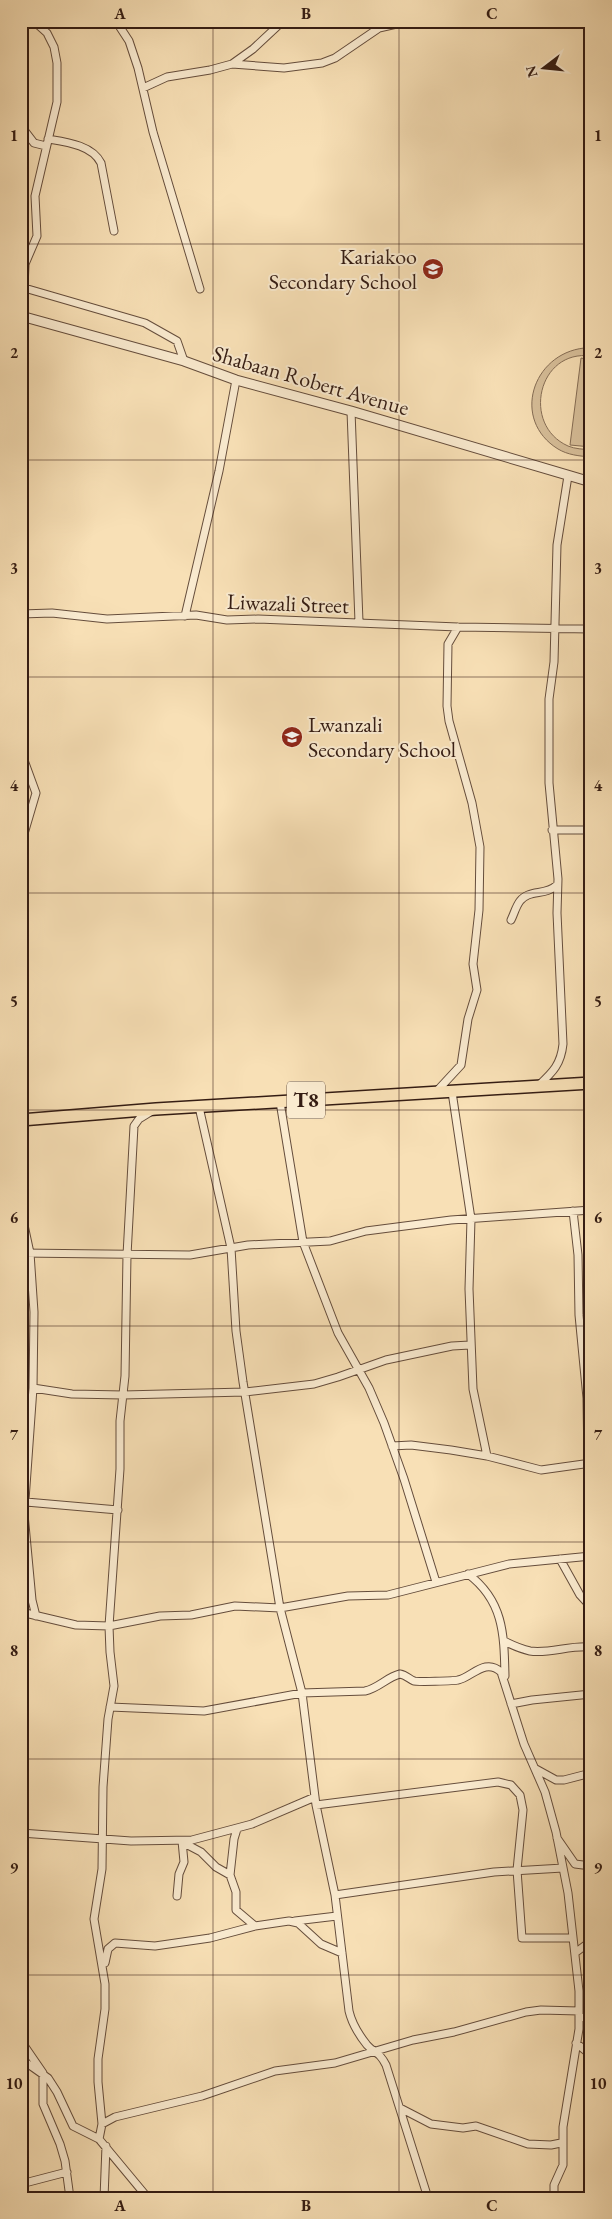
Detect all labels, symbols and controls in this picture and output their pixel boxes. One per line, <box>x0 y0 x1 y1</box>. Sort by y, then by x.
text: A <box>113 3 126 24</box>
text: B <box>301 3 311 24</box>
text: C <box>486 3 498 24</box>
north arrow <box>520 42 570 92</box>
text: N <box>521 63 542 80</box>
text: 1 <box>10 125 18 146</box>
text: 1 <box>594 125 602 146</box>
place label: Kariakoo Secondary School <box>269 242 417 296</box>
school or university icon: Kariakoo Secondary School <box>421 257 445 281</box>
street label: Shabaan Robert Avenue <box>209 339 413 423</box>
text: 2 <box>10 342 19 363</box>
text: 2 <box>594 342 603 363</box>
text: 3 <box>10 558 18 579</box>
text: 3 <box>594 558 602 579</box>
street label: Liwazali Street <box>227 587 349 620</box>
place label: Lwanzali Secondary School <box>308 710 456 764</box>
school or university icon: Lwanzali Secondary School <box>280 725 304 749</box>
text: 4 <box>10 775 19 796</box>
text: 4 <box>594 775 603 796</box>
text: 5 <box>10 991 18 1012</box>
text: 5 <box>594 991 602 1012</box>
road number: T8 <box>287 1082 325 1118</box>
text: 6 <box>10 1207 19 1228</box>
text: 6 <box>594 1207 603 1228</box>
text: 7 <box>10 1424 19 1445</box>
text: 7 <box>594 1424 603 1445</box>
text: 8 <box>10 1640 18 1661</box>
text: 8 <box>594 1640 602 1661</box>
text: 9 <box>10 1857 19 1878</box>
text: 9 <box>594 1857 603 1878</box>
text: 10 <box>6 2073 23 2094</box>
text: 10 <box>590 2073 607 2094</box>
text: A <box>113 2195 126 2216</box>
text: B <box>301 2195 311 2216</box>
text: C <box>486 2195 498 2216</box>

